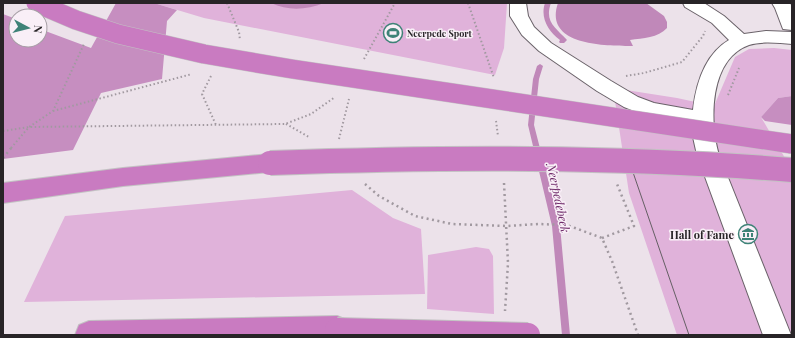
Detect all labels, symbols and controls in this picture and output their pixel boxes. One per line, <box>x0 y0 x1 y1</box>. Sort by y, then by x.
north arrow <box>8 8 48 48</box>
sports icon: Neerpede Sport <box>382 22 404 44</box>
text: N <box>30 24 46 34</box>
place label: Neerpede Sport <box>407 27 472 39</box>
water label: Neerpedebeek <box>544 161 574 234</box>
museum icon: Hall of Fame <box>737 223 759 245</box>
place label: Hall of Fame <box>670 227 734 242</box>

